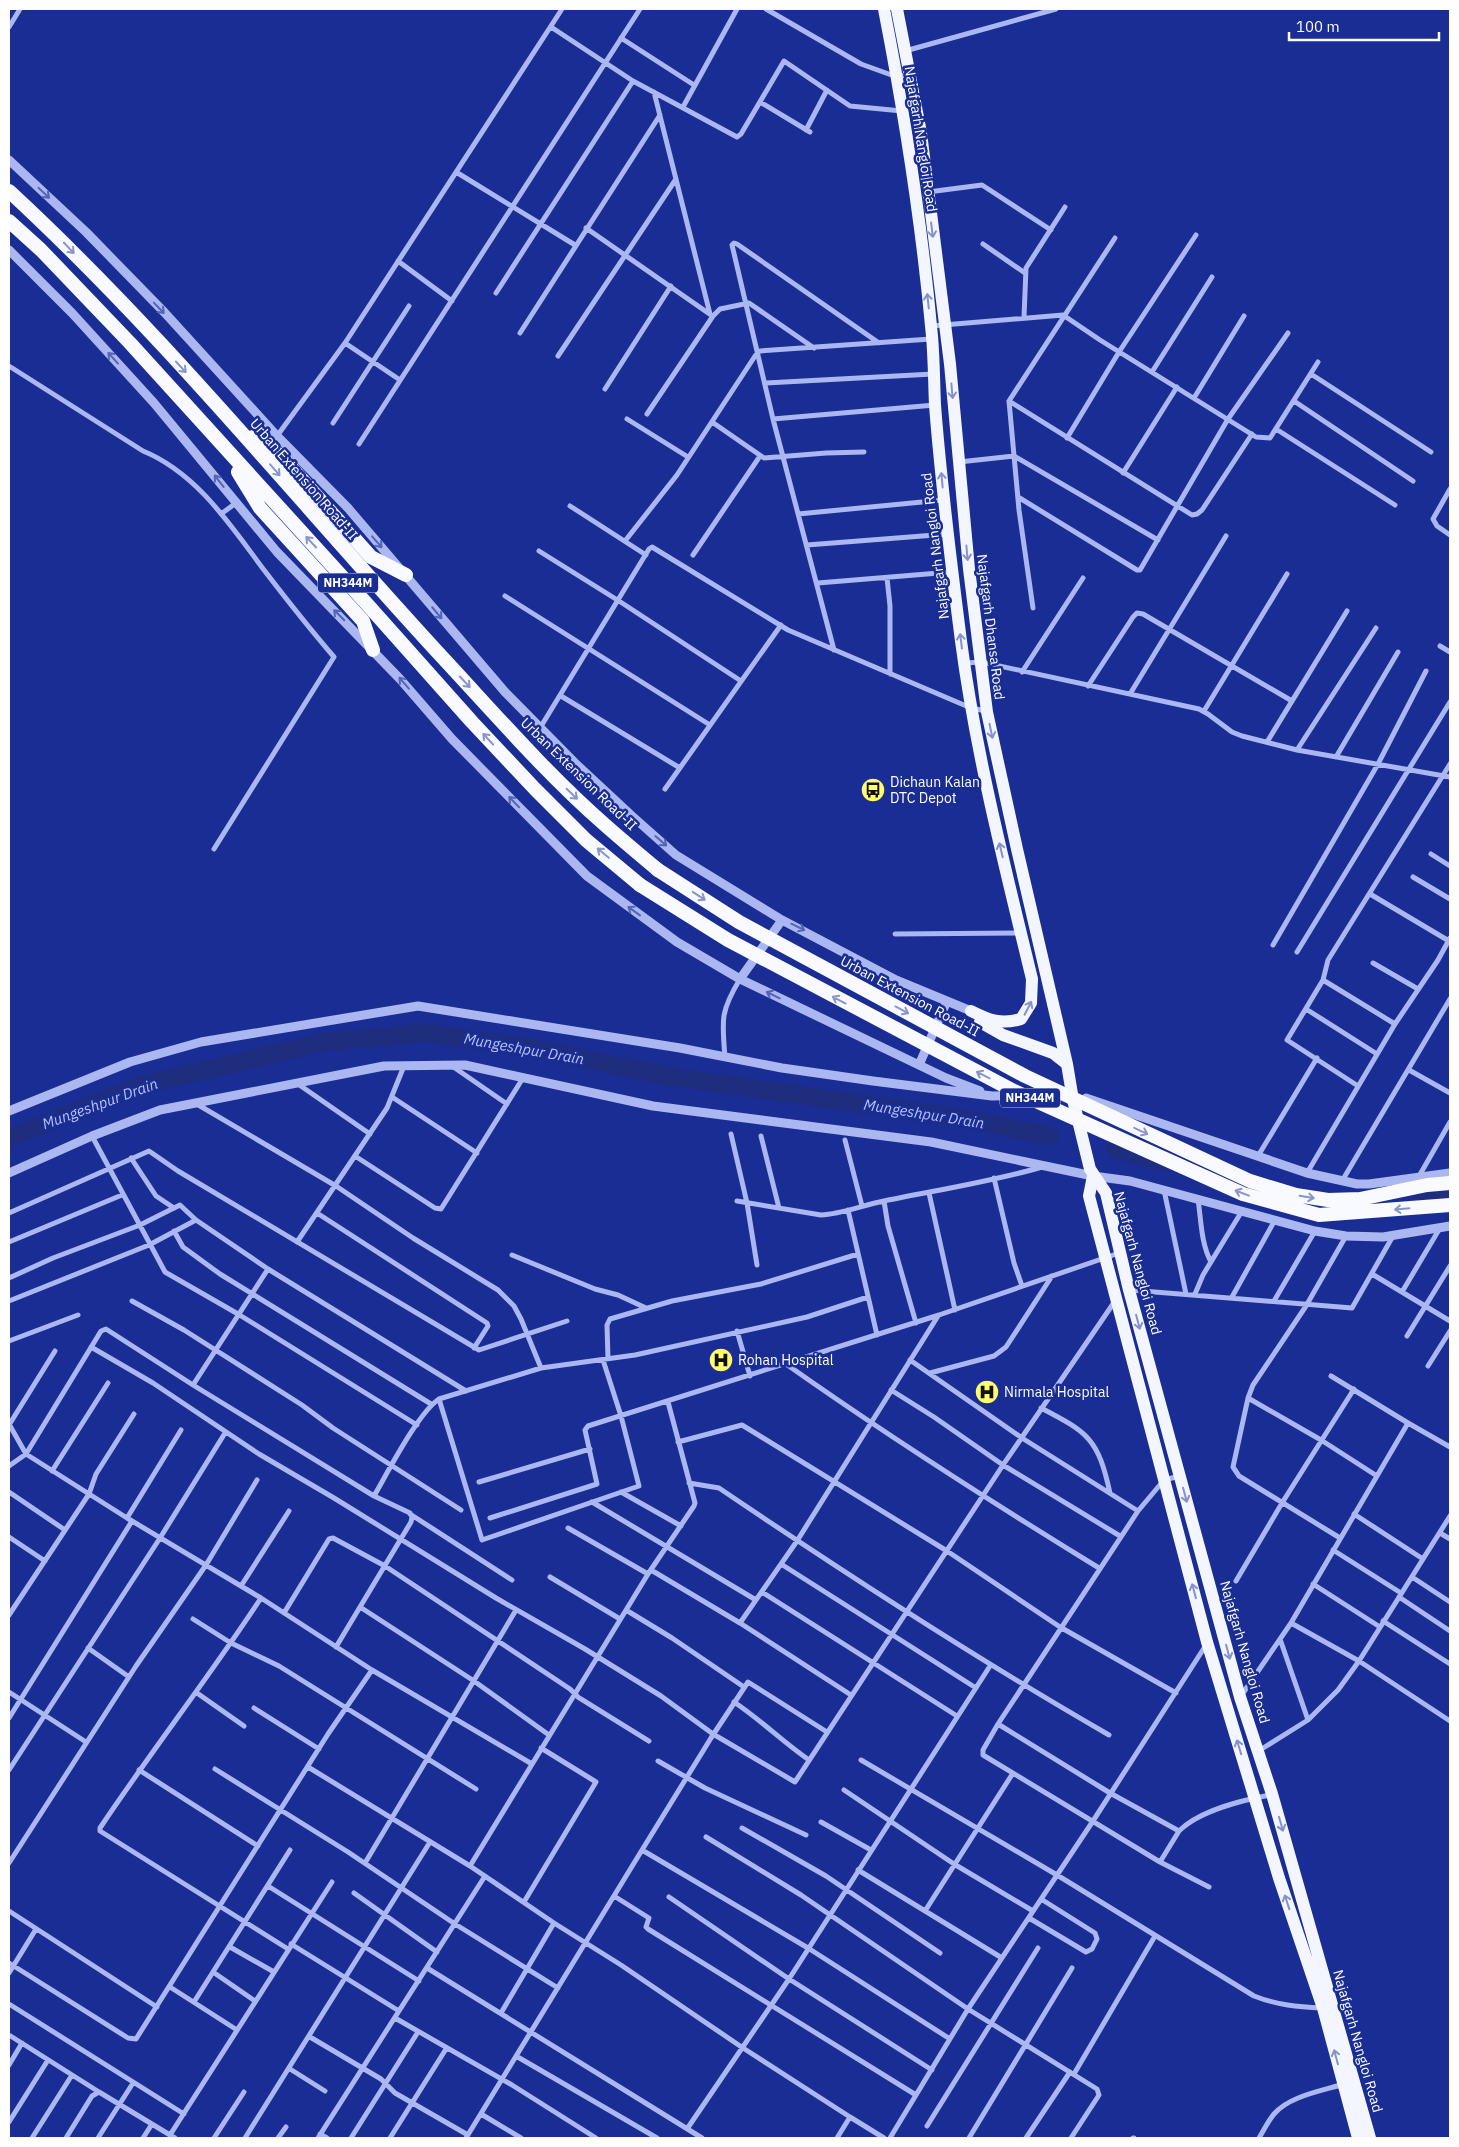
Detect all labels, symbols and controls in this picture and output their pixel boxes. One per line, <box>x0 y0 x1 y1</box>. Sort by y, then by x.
scale bar <box>1289 10 1439 42</box>
text: 100 m <box>1296 17 1340 36</box>
street label: Najafgarh Nangloi Road <box>901 65 941 213</box>
one-way arrow <box>38 187 51 199</box>
one-way arrow <box>927 221 937 237</box>
one-way arrow <box>63 242 75 255</box>
one-way arrow <box>923 293 933 309</box>
one-way arrow <box>153 301 165 314</box>
one-way arrow <box>108 351 119 364</box>
one-way arrow <box>175 360 187 373</box>
one-way arrow <box>948 383 957 399</box>
street label: Urban Extension Road-II <box>246 415 362 543</box>
one-way arrow <box>270 463 281 476</box>
street label: Najafgarh Nangloi Road <box>917 472 953 620</box>
one-way arrow <box>937 472 947 488</box>
one-way arrow <box>214 475 225 488</box>
one-way arrow <box>305 535 317 548</box>
one-way arrow <box>371 535 383 548</box>
one-way arrow <box>962 544 972 560</box>
street label: Najafgarh Dhansa Road <box>973 553 1009 701</box>
road number: NH344M <box>318 574 378 592</box>
one-way arrow <box>431 606 442 619</box>
one-way arrow <box>333 609 345 621</box>
one-way arrow <box>956 634 966 650</box>
one-way arrow <box>460 676 471 689</box>
one-way arrow <box>399 677 410 690</box>
street label: Urban Extension Road-II <box>517 714 641 834</box>
one-way arrow <box>987 723 996 739</box>
one-way arrow <box>482 732 494 745</box>
place label: Dichaun Kalan DTC Depot <box>890 773 980 807</box>
bus stop icon: Dichaun Kalan DTC Depot <box>860 777 886 803</box>
one-way arrow <box>566 787 578 800</box>
one-way arrow <box>508 796 521 808</box>
one-way arrow <box>654 835 667 847</box>
one-way arrow <box>996 843 1005 859</box>
one-way arrow <box>597 848 610 859</box>
one-way arrow <box>692 891 706 901</box>
one-way arrow <box>627 906 641 916</box>
one-way arrow <box>790 923 805 932</box>
street label: Urban Extension Road-II <box>837 952 983 1040</box>
one-way arrow <box>766 990 781 999</box>
one-way arrow <box>832 995 847 1004</box>
one-way arrow <box>1024 1001 1033 1016</box>
one-way arrow <box>894 1006 908 1016</box>
water label: Mungeshpur Drain <box>462 1029 586 1068</box>
one-way arrow <box>976 1070 991 1079</box>
water label: Mungeshpur Drain <box>39 1074 160 1133</box>
road number: NH344M <box>1000 1088 1060 1108</box>
water label: Mungeshpur Drain <box>862 1095 986 1132</box>
one-way arrow <box>1133 1126 1148 1136</box>
one-way arrow <box>1235 1188 1251 1197</box>
street label: Najafgarh Nangloi Road <box>1110 1189 1166 1337</box>
one-way arrow <box>1299 1192 1315 1202</box>
one-way arrow <box>1394 1204 1410 1214</box>
one-way arrow <box>1134 1313 1143 1329</box>
hospital icon: Rohan Hospital <box>708 1347 734 1373</box>
place label: Rohan Hospital <box>738 1351 834 1369</box>
hospital icon: Nirmala Hospital <box>974 1379 1000 1405</box>
place label: Nirmala Hospital <box>1004 1383 1109 1401</box>
one-way arrow <box>1181 1487 1191 1503</box>
street label: Najafgarh Nangloi Road <box>1216 1579 1274 1725</box>
one-way arrow <box>1188 1584 1198 1600</box>
one-way arrow <box>1224 1644 1234 1660</box>
one-way arrow <box>1234 1740 1244 1756</box>
one-way arrow <box>1276 1816 1286 1832</box>
one-way arrow <box>1282 1895 1292 1911</box>
street label: Najafgarh Nangloi Road <box>1329 1968 1387 2114</box>
one-way arrow <box>1331 2050 1340 2066</box>

